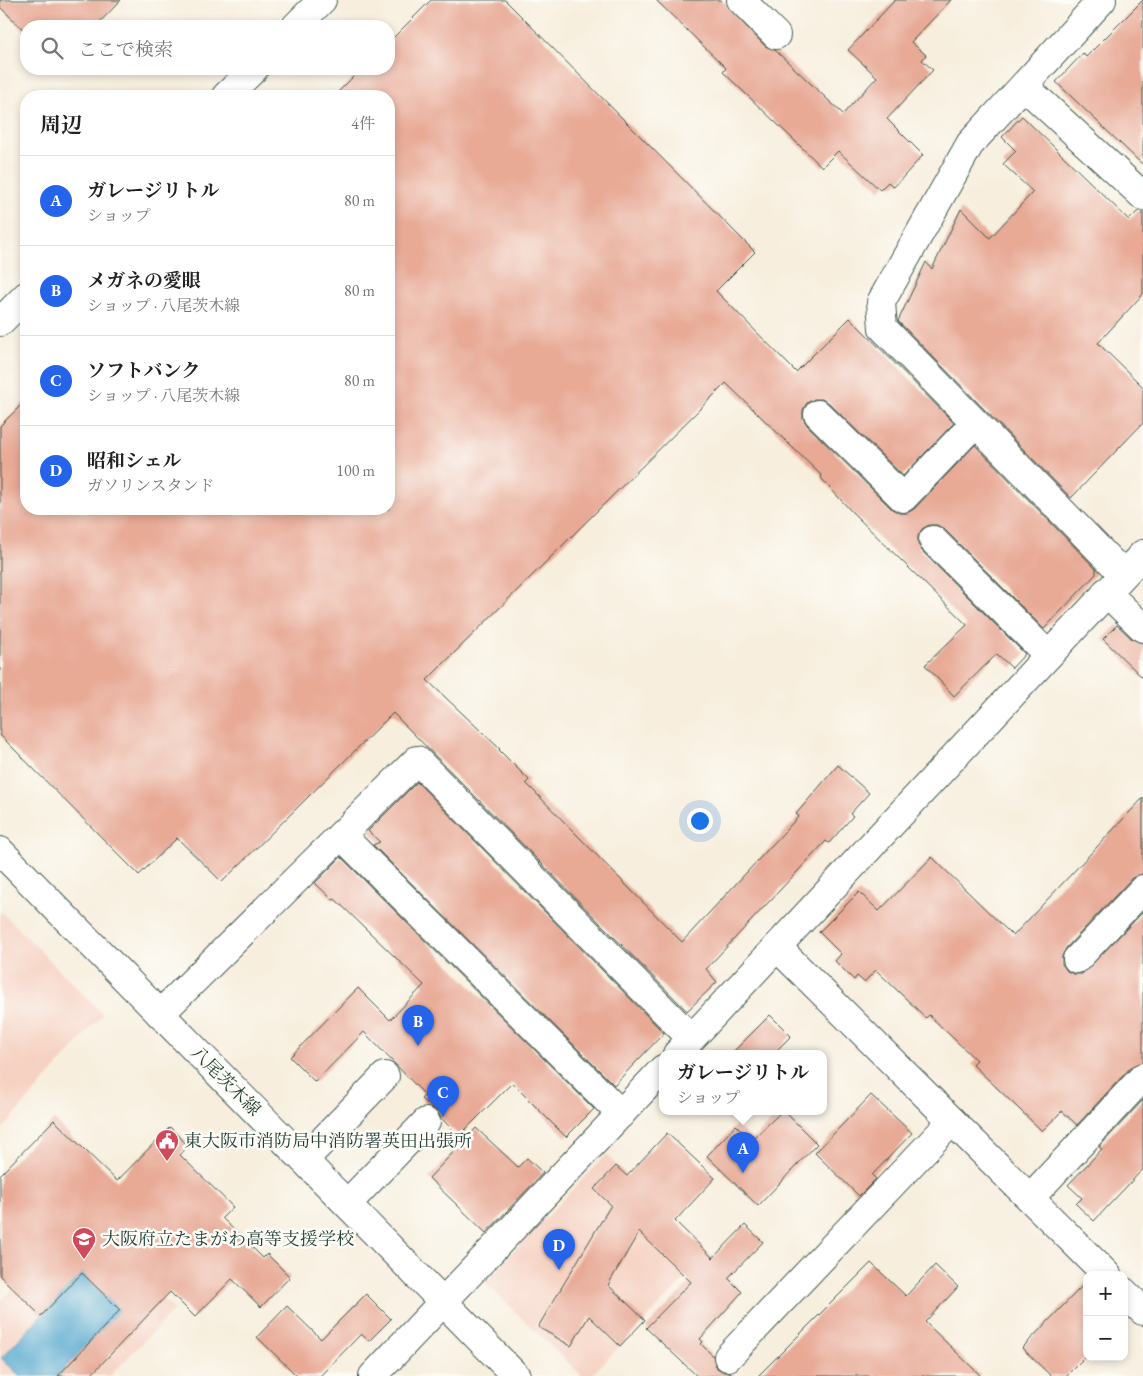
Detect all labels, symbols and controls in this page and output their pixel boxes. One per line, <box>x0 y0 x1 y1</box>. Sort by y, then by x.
search box <box>20 20 395 75</box>
icon: search <box>38 34 66 62</box>
text: ここで検索 <box>78 37 173 62</box>
text: 周辺 <box>40 111 82 138</box>
text: 4件 <box>351 113 375 134</box>
text: ガレージリトル <box>87 178 220 203</box>
text: A <box>50 190 62 211</box>
text: 80 m <box>344 190 375 211</box>
text: ショップ <box>87 205 151 226</box>
text: メガネの愛眼 <box>87 268 201 293</box>
text: B <box>51 280 61 301</box>
text: 80 m <box>344 280 375 301</box>
text: ショップ · 八尾茨木線 <box>87 295 240 316</box>
text: ソフトバンク <box>87 358 200 383</box>
text: C <box>50 370 62 391</box>
text: 80 m <box>344 370 375 391</box>
text: ショップ · 八尾茨木線 <box>87 385 240 406</box>
text: 昭和シェル <box>87 448 182 473</box>
text: D <box>50 460 62 481</box>
text: 100 m <box>336 460 375 481</box>
text: ガソリンスタンド <box>87 475 215 496</box>
your location <box>687 808 713 834</box>
pin: B <box>402 1005 434 1046</box>
street label: 八尾茨木線 <box>186 1041 266 1121</box>
popup <box>659 1050 827 1115</box>
text: ガレージリトル <box>677 1060 809 1085</box>
pin: C <box>427 1076 459 1117</box>
text: ショップ <box>677 1087 740 1108</box>
public building icon: 東大阪市消防局中消防署英田出張所 <box>154 1128 180 1162</box>
place label: 東大阪市消防局中消防署英田出張所 <box>184 1129 472 1152</box>
pin: A <box>727 1132 759 1173</box>
school or university icon: 大阪府立たまがわ高等支援学校 <box>71 1226 97 1260</box>
place label: 大阪府立たまがわ高等支援学校 <box>102 1227 354 1250</box>
pin: D <box>543 1229 575 1270</box>
map controls <box>1083 1271 1128 1361</box>
button: + <box>1083 1271 1128 1316</box>
button: − <box>1083 1316 1128 1361</box>

